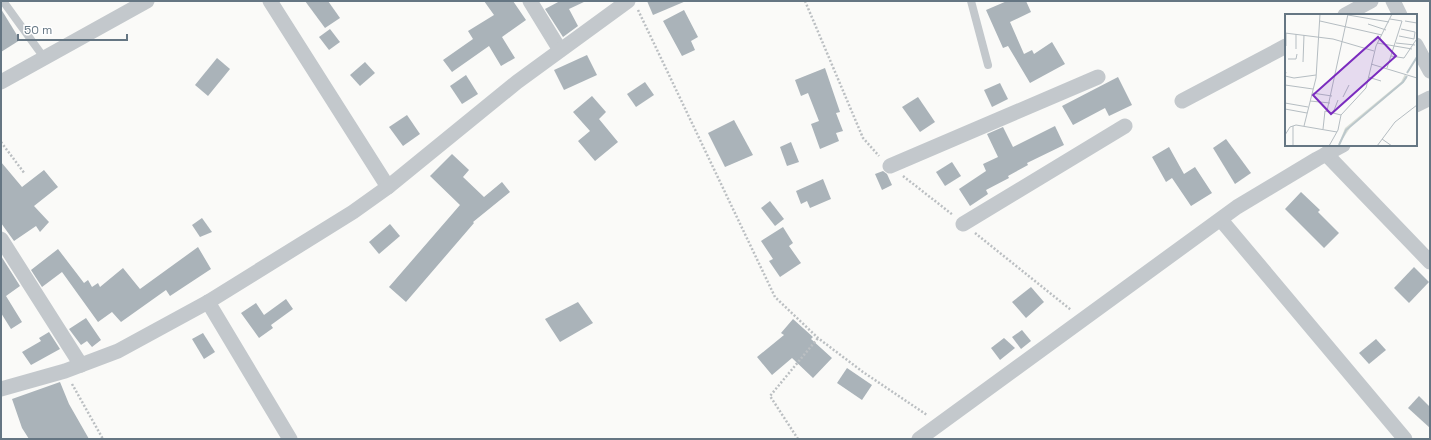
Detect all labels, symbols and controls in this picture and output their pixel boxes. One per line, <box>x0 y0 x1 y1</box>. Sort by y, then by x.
inset map <box>1285 14 1417 146</box>
scale bar <box>18 16 127 42</box>
text: 50 m <box>24 22 52 38</box>

